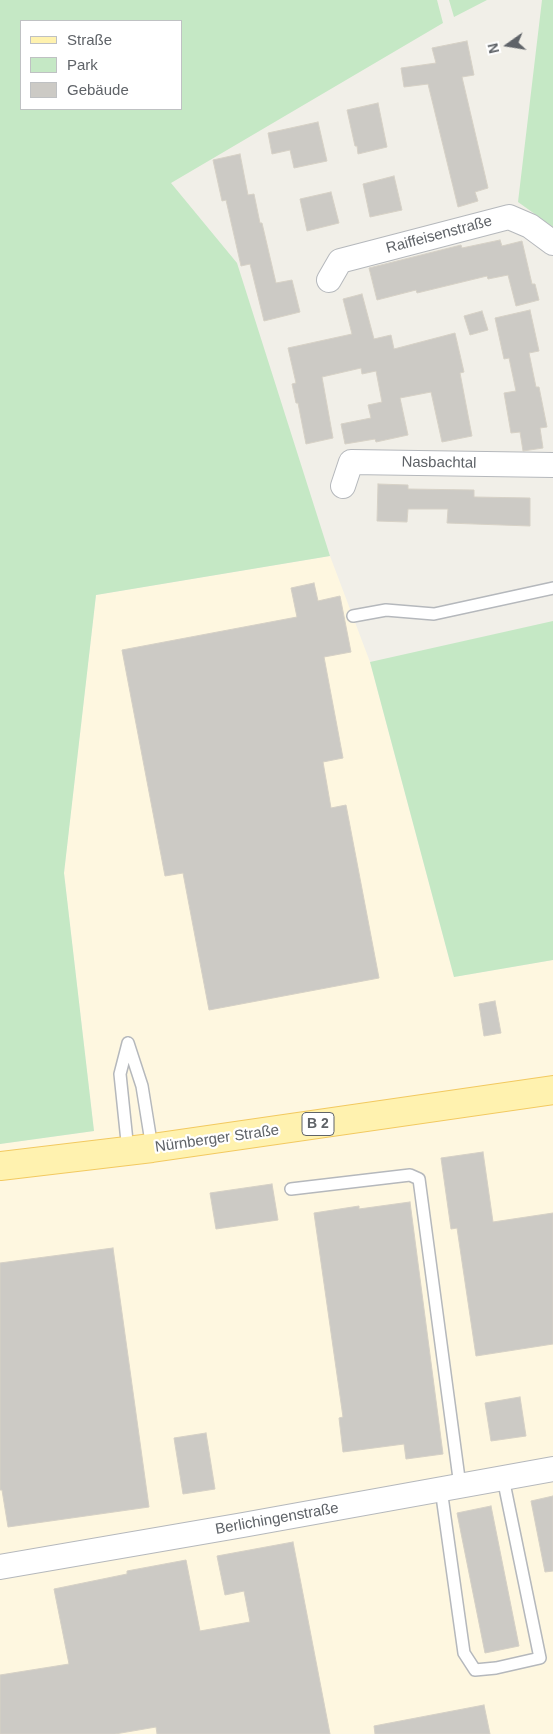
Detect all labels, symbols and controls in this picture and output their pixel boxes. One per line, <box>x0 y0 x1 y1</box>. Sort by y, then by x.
legend <box>20 20 182 110</box>
north arrow <box>483 20 533 70</box>
text: Straße <box>67 31 112 48</box>
text: N <box>484 42 502 55</box>
text: Park <box>67 56 98 73</box>
text: Gebäude <box>67 81 129 98</box>
street label: Raiffeisenstraße <box>384 212 494 258</box>
street label: Nasbachtal <box>401 453 477 473</box>
road number: B 2 <box>302 1112 334 1136</box>
street label: Nürnberger Straße <box>154 1121 280 1157</box>
street label: Berlichingenstraße <box>214 1499 340 1539</box>

